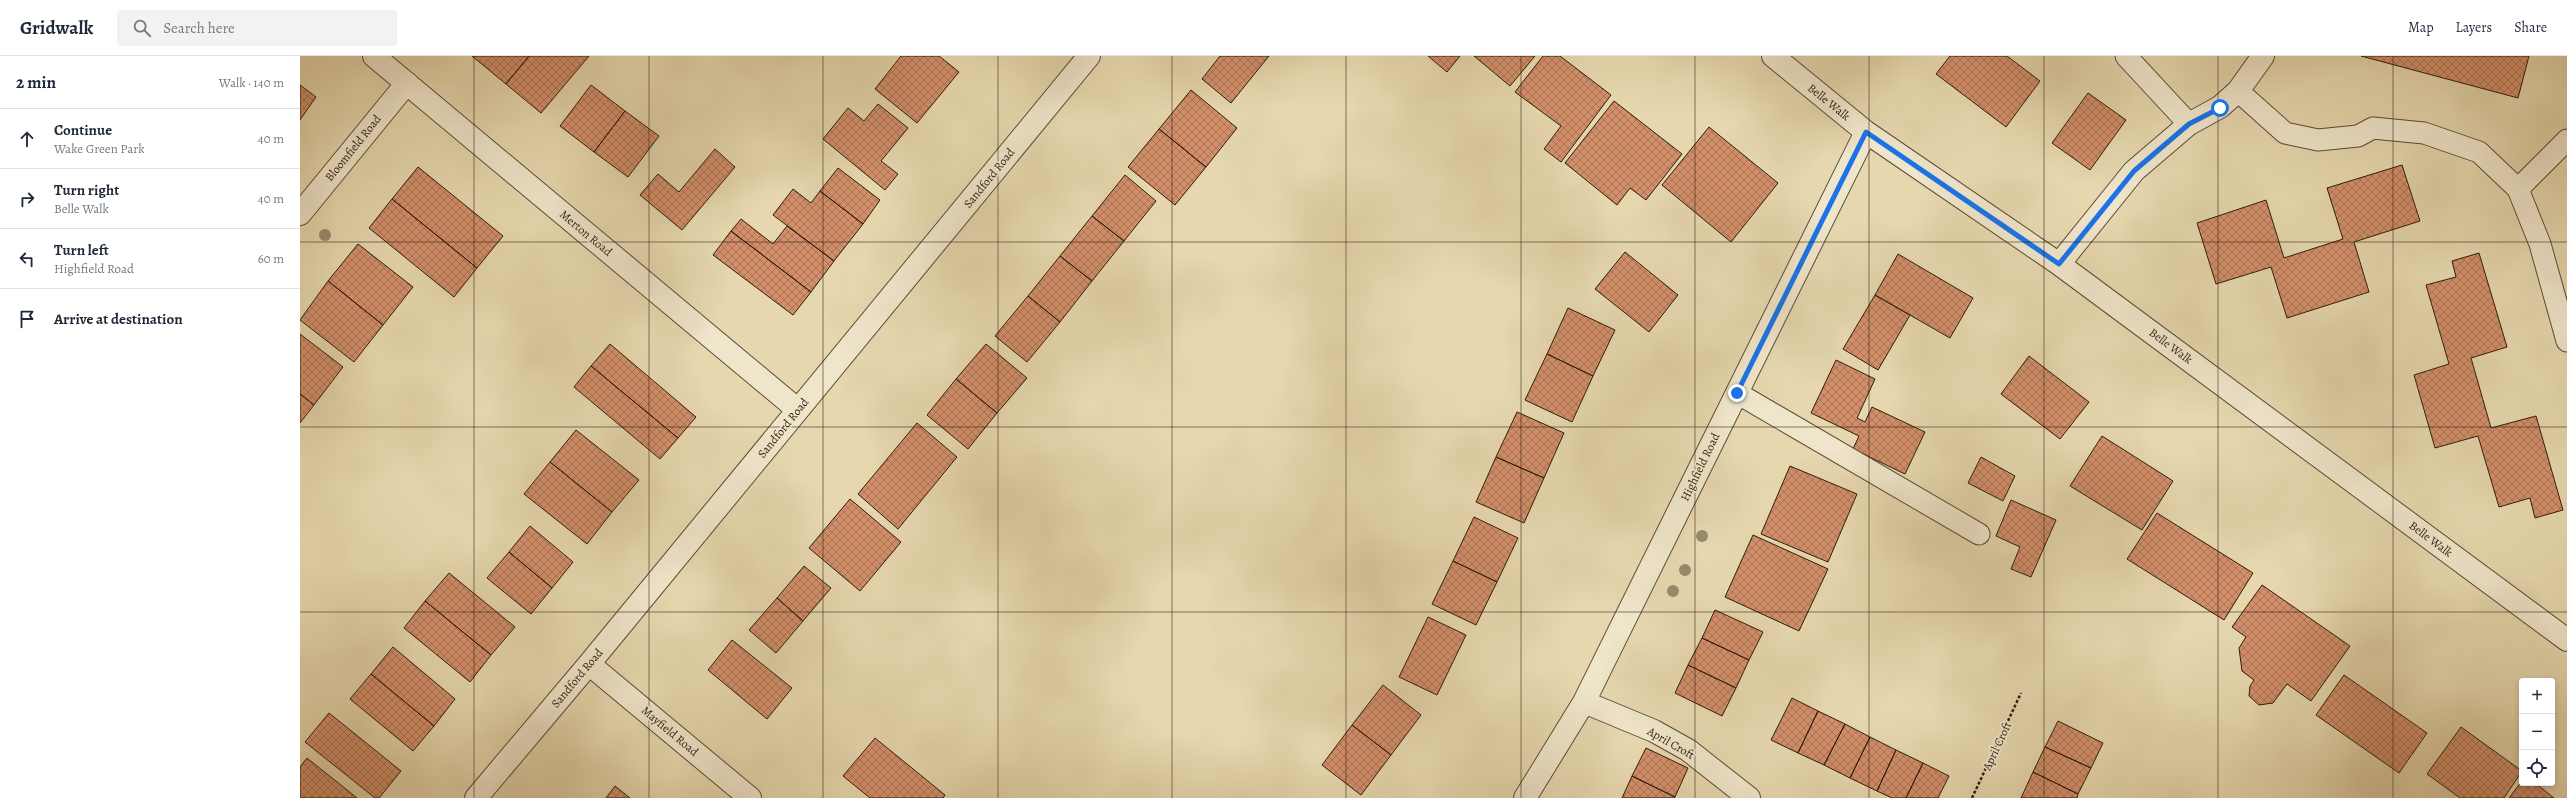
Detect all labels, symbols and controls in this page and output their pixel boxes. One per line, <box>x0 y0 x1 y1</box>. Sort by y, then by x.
search box <box>117 10 397 46</box>
text: Gridwalk <box>20 15 93 41</box>
icon: search <box>131 17 153 39</box>
text: Search here <box>163 18 235 38</box>
text: Map <box>2408 18 2434 37</box>
text: Layers <box>2456 18 2492 37</box>
text: Share <box>2514 18 2547 37</box>
text: 2 min <box>16 71 56 94</box>
text: Walk · 140 m <box>219 74 284 91</box>
street label: Belle Walk <box>1804 80 1854 124</box>
route start <box>2211 99 2229 117</box>
street label: Bloomfield Road <box>321 111 385 185</box>
text: Continue <box>54 120 112 140</box>
icon: ahead <box>16 128 38 150</box>
text: 40 m <box>258 130 284 147</box>
text: Wake Green Park <box>54 140 145 157</box>
street label: Sandford Road <box>960 144 1018 211</box>
text: Turn right <box>54 180 119 200</box>
icon: right <box>16 188 38 210</box>
text: 40 m <box>258 190 284 207</box>
text: Belle Walk <box>54 200 109 217</box>
street label: Merton Road <box>556 206 616 260</box>
text: Turn left <box>54 240 109 260</box>
icon: left <box>16 248 38 270</box>
text: 60 m <box>258 250 284 267</box>
text: Highfield Road <box>54 260 134 277</box>
icon: arrive <box>16 308 38 330</box>
text: Arrive at destination <box>54 309 183 329</box>
street label: Belle Walk <box>2146 324 2196 368</box>
route end <box>1728 384 1746 402</box>
street label: Sandford Road <box>754 394 812 461</box>
street label: Highfield Road <box>1677 430 1724 504</box>
street label: Belle Walk <box>2406 517 2456 561</box>
street label: Sandford Road <box>547 645 607 711</box>
map controls <box>2519 678 2555 786</box>
button: + <box>2519 678 2555 714</box>
street label: Mayfield Road <box>638 702 702 760</box>
button: − <box>2519 714 2555 750</box>
street label: April Croft <box>1978 719 2015 774</box>
street label: April Croft <box>1644 723 1698 763</box>
button: locate <box>2519 750 2555 786</box>

